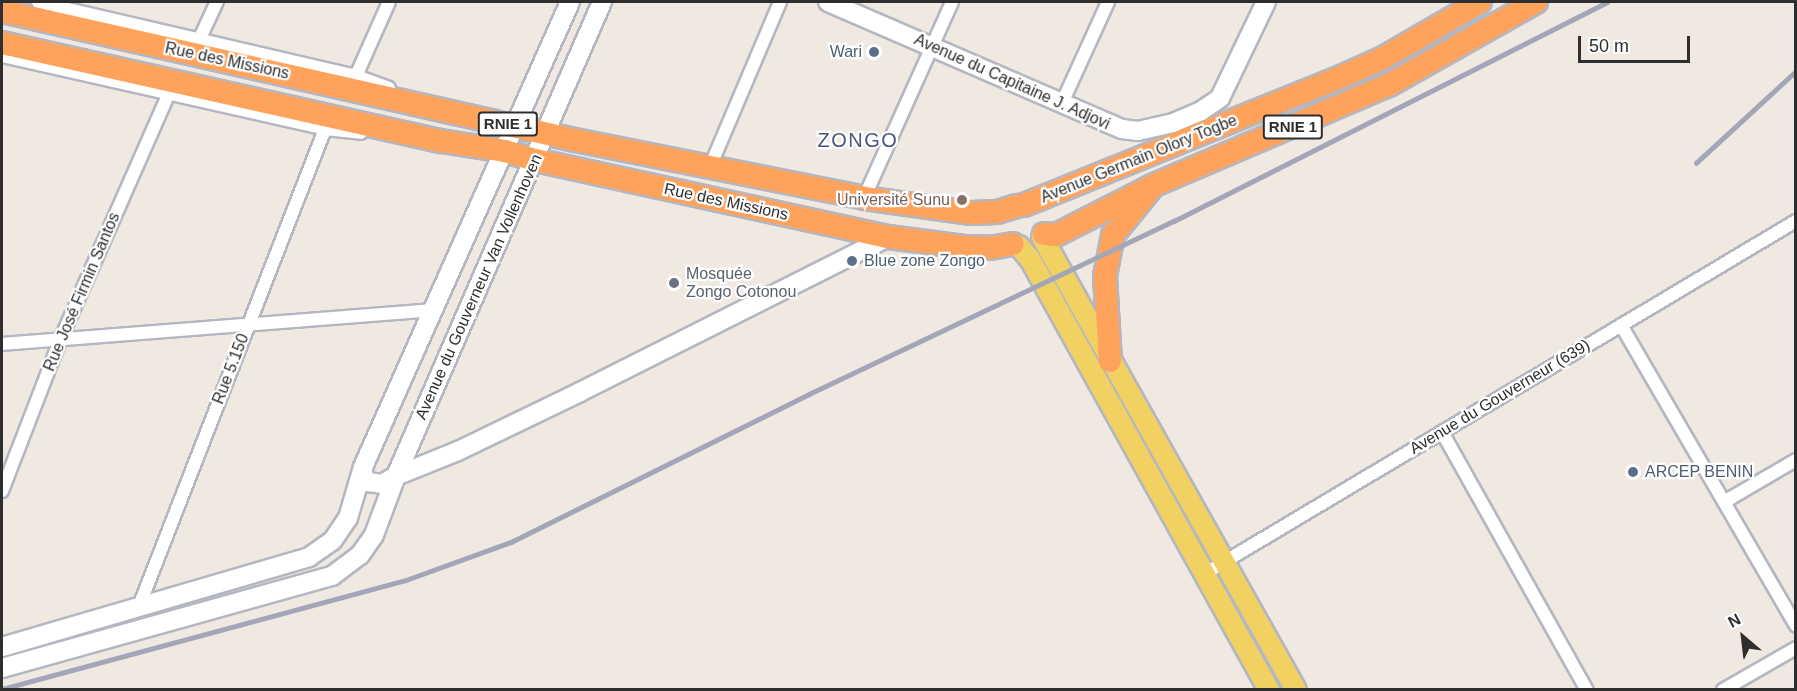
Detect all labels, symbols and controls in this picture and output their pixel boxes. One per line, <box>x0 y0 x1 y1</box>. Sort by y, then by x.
scale bar <box>1581 24 1694 62</box>
street label: Avenue du Capitaine J. Adjovi <box>911 30 1113 134</box>
text: 50 m <box>1589 36 1629 56</box>
street label: Rue des Missions <box>163 38 291 84</box>
place label: Wari <box>830 42 862 62</box>
marker: Wari <box>867 45 881 59</box>
street label: Avenue Germain Olory Togbe <box>1038 111 1240 207</box>
road number: RNIE 1 <box>476 112 540 136</box>
road number: RNIE 1 <box>1262 115 1324 139</box>
district label: ZONGO <box>818 128 898 152</box>
street label: Avenue du Gouverneur Van Vollenhoven <box>412 151 546 423</box>
street label: Rue des Missions <box>662 179 790 225</box>
place label: Université Sunu <box>837 190 950 210</box>
marker: Université Sunu <box>955 193 969 207</box>
street label: Rue José Firmin Santos <box>40 210 124 374</box>
place label: Blue zone Zongo <box>864 251 985 271</box>
marker: Blue zone Zongo <box>845 254 859 268</box>
place label: Mosquée Zongo Cotonou <box>686 264 796 302</box>
marker: Mosquée Zongo Cotonou <box>667 276 681 290</box>
street label: Rue 5.150 <box>209 331 253 407</box>
street label: Avenue du Gouverneur (639) <box>1406 335 1594 459</box>
place label: ARCEP BENIN <box>1645 462 1753 482</box>
marker: ARCEP BENIN <box>1626 465 1640 479</box>
north arrow <box>1713 607 1773 667</box>
text: N <box>1725 610 1743 631</box>

